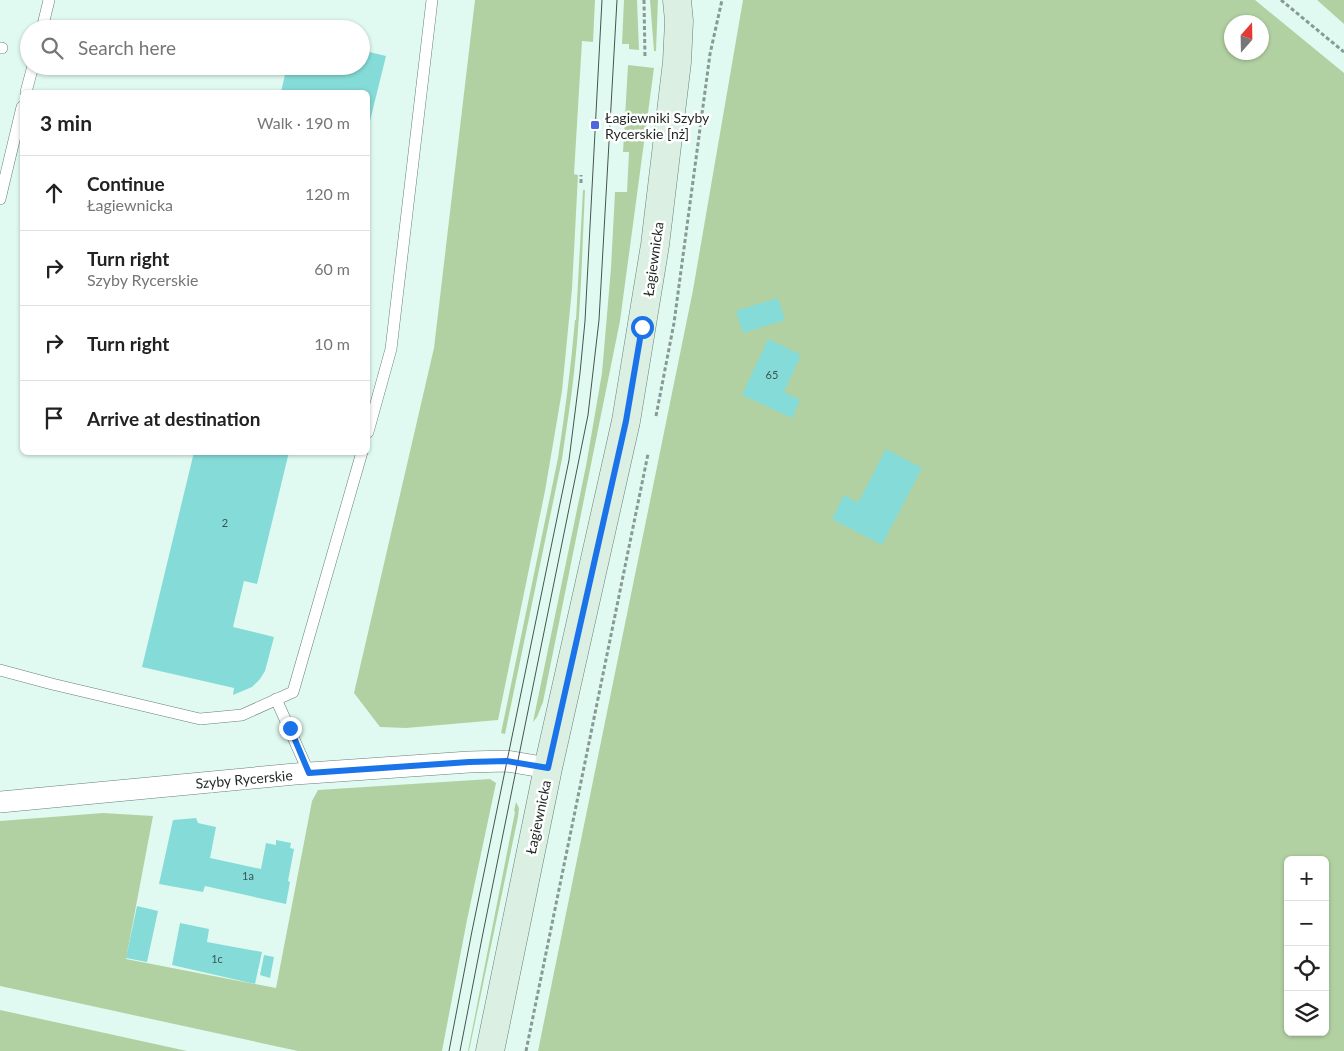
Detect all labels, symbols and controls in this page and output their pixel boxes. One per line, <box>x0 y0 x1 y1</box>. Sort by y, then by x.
north arrow <box>1224 15 1269 60</box>
search box <box>20 20 370 75</box>
icon: search <box>38 34 66 62</box>
text: Search here <box>78 36 176 59</box>
place label: Łagiewniki Szyby Rycerskie [nż] <box>605 109 710 142</box>
text: 3 min <box>40 110 92 135</box>
text: Walk · 190 m <box>257 113 350 132</box>
marker: Łagiewniki Szyby Rycerskie [nż] <box>589 119 601 131</box>
text: Continue <box>87 172 165 195</box>
icon: ahead <box>40 179 68 207</box>
text: 120 m <box>305 184 350 203</box>
text: Łagiewnicka <box>87 195 173 214</box>
street label: Łagiewnicka <box>639 221 667 297</box>
text: Turn right <box>87 247 169 270</box>
icon: right <box>40 254 68 282</box>
text: 60 m <box>314 259 350 278</box>
text: Szyby Rycerskie <box>87 270 198 289</box>
route start <box>631 316 654 339</box>
icon: right <box>40 329 68 357</box>
text: Turn right <box>87 332 169 355</box>
text: 10 m <box>314 334 350 353</box>
house number: 65 <box>766 368 778 381</box>
icon: arrive <box>40 404 68 432</box>
text: Arrive at destination <box>87 407 260 430</box>
house number: 2 <box>222 516 228 529</box>
route end <box>279 717 302 740</box>
street label: Szyby Rycerskie <box>195 766 293 792</box>
street label: Łagiewnicka <box>522 778 554 856</box>
map controls <box>1284 856 1329 1036</box>
button: + <box>1284 856 1329 901</box>
house number: 1a <box>242 869 254 882</box>
button: − <box>1284 901 1329 946</box>
button: locate <box>1284 946 1329 991</box>
house number: 1c <box>211 952 223 965</box>
button: layers <box>1284 991 1329 1036</box>

